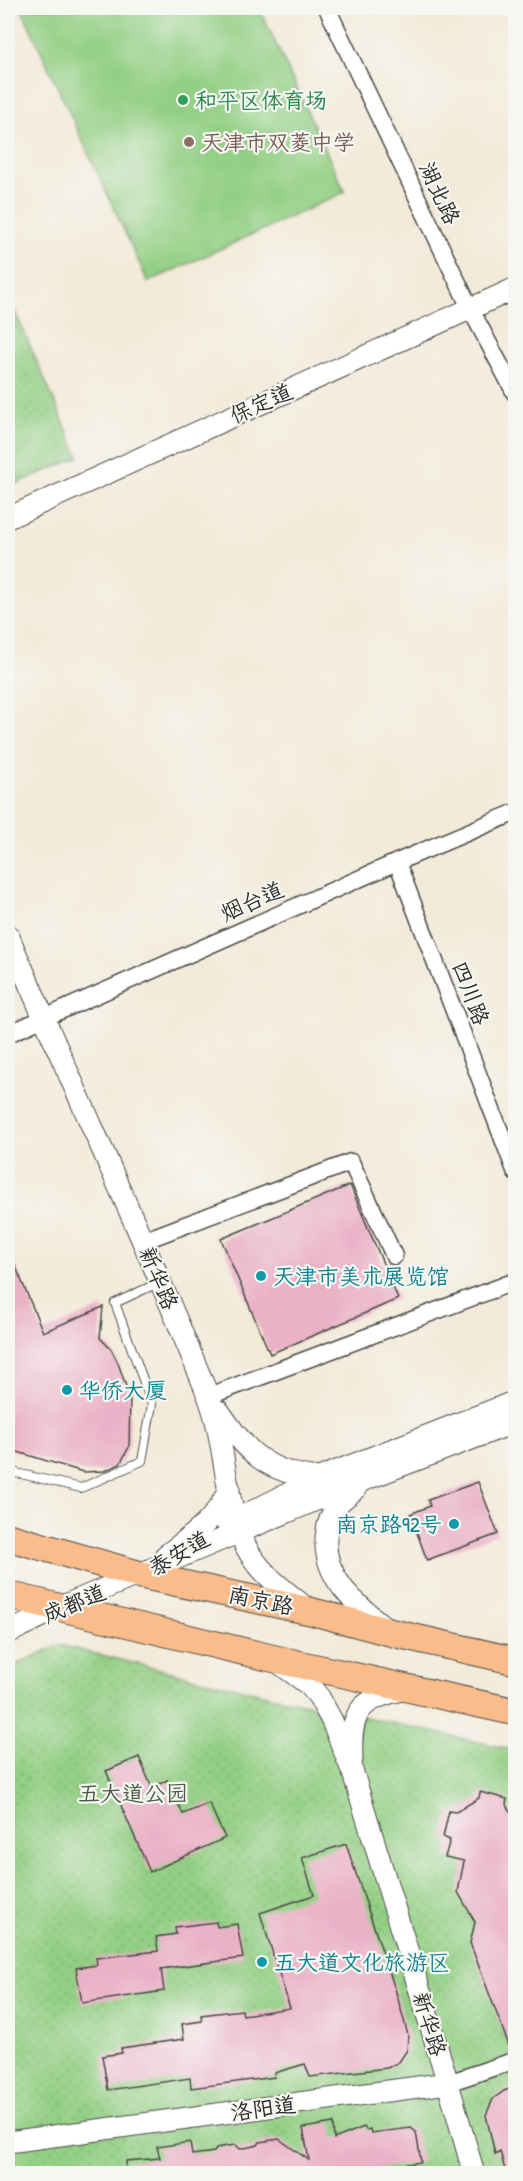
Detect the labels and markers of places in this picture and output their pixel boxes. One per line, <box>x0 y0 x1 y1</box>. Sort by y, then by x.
place label: 和平区体育场 <box>195 85 327 115</box>
marker: 和平区体育场 <box>176 93 190 107</box>
place label: 天津市双菱中学 <box>201 127 355 157</box>
marker: 天津市双菱中学 <box>182 135 196 149</box>
place label: 天津市美术展览馆 <box>273 1261 449 1291</box>
marker: 天津市美术展览馆 <box>254 1269 268 1283</box>
place label: 华侨大厦 <box>79 1375 167 1405</box>
marker: 华侨大厦 <box>60 1383 74 1397</box>
place label: 南京路92号 <box>336 1509 442 1539</box>
marker: 南京路92号 <box>447 1517 461 1531</box>
place label: 五大道文化旅游区 <box>274 1947 450 1977</box>
marker: 五大道文化旅游区 <box>255 1955 269 1969</box>

